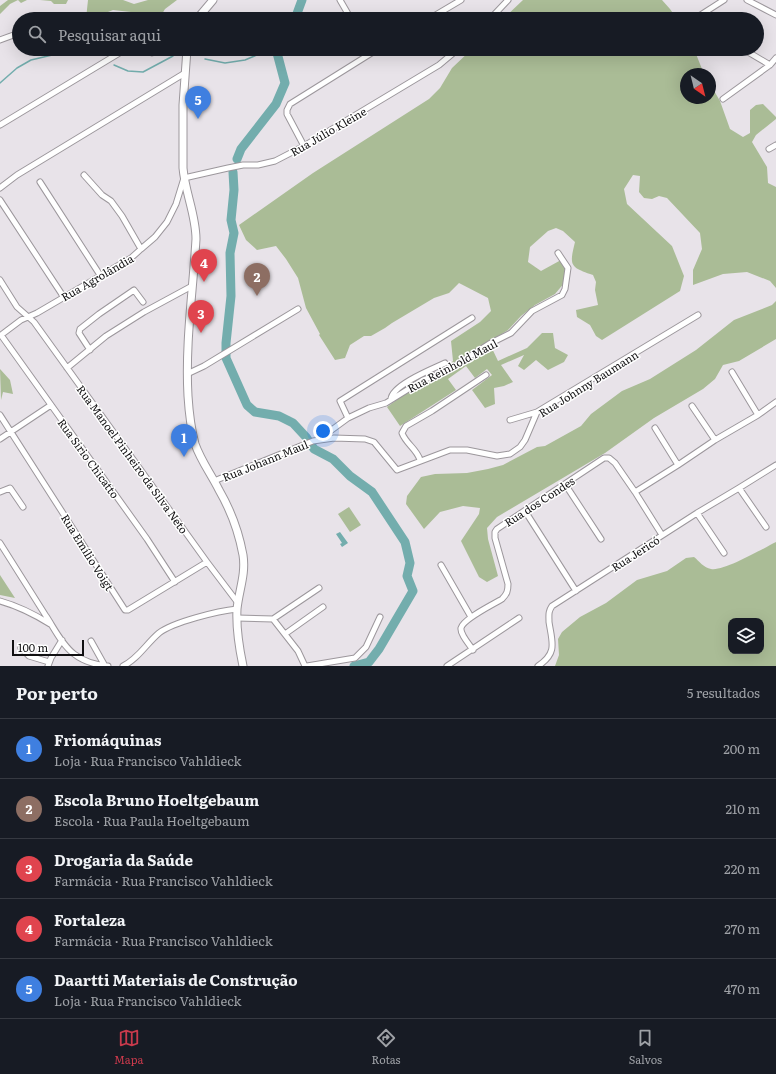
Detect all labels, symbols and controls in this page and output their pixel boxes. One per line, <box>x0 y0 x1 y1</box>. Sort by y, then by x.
search box <box>12 12 764 56</box>
icon: search <box>26 23 48 45</box>
text: Pesquisar aqui <box>58 23 161 46</box>
north arrow <box>680 68 716 104</box>
pin: 5 <box>185 86 211 119</box>
street label: Rua Júlio Kleine <box>287 103 369 159</box>
pin: 4 <box>191 249 217 282</box>
street label: Rua Agrolândia <box>58 250 136 304</box>
pin: 2 <box>244 263 270 296</box>
pin: 3 <box>188 300 214 333</box>
street label: Rua Reinhold Maul <box>404 334 500 396</box>
street label: Rua Johnny Baumann <box>535 346 641 420</box>
street label: Rua Manoel Pinheiro da Silva Neto <box>74 381 192 537</box>
street label: Rua Sírio Chicatto <box>55 415 123 501</box>
your location <box>313 421 333 441</box>
pin: 1 <box>171 424 197 457</box>
street label: Rua Johann Maul <box>220 435 311 485</box>
street label: Rua dos Condes <box>501 472 577 530</box>
street label: Rua Emílio Voigt <box>58 511 118 594</box>
street label: Rua Jericó <box>608 531 662 575</box>
map controls <box>728 618 764 654</box>
button: layers <box>728 618 764 654</box>
scale bar <box>12 638 84 657</box>
text: 100 m <box>18 639 48 655</box>
text: Por perto <box>16 680 98 705</box>
text: 5 resultados <box>687 683 760 702</box>
text: Friomáquinas <box>54 728 161 751</box>
text: 1 <box>26 739 32 758</box>
text: 200 m <box>723 739 760 758</box>
text: Loja · Rua Francisco Vahldieck <box>54 751 241 770</box>
text: Escola Bruno Hoeltgebaum <box>54 788 259 811</box>
text: 2 <box>26 799 32 818</box>
text: 210 m <box>725 799 760 818</box>
text: Escola · Rua Paula Hoeltgebaum <box>54 811 250 830</box>
text: Drogaria da Saúde <box>54 848 193 871</box>
text: 3 <box>25 859 33 878</box>
text: 220 m <box>724 859 760 878</box>
text: Farmácia · Rua Francisco Vahldieck <box>54 871 273 890</box>
text: Fortaleza <box>54 908 126 931</box>
text: 4 <box>25 919 33 938</box>
text: 270 m <box>724 919 760 938</box>
text: Farmácia · Rua Francisco Vahldieck <box>54 931 273 950</box>
text: Daartti Materiais de Construção <box>54 968 298 991</box>
text: 5 <box>25 979 33 998</box>
text: 470 m <box>724 979 760 998</box>
text: Loja · Rua Francisco Vahldieck <box>54 991 241 1010</box>
tab: Mapa <box>114 1027 143 1067</box>
tab: Rotas <box>372 1027 401 1067</box>
tab: Salvos <box>629 1027 662 1067</box>

